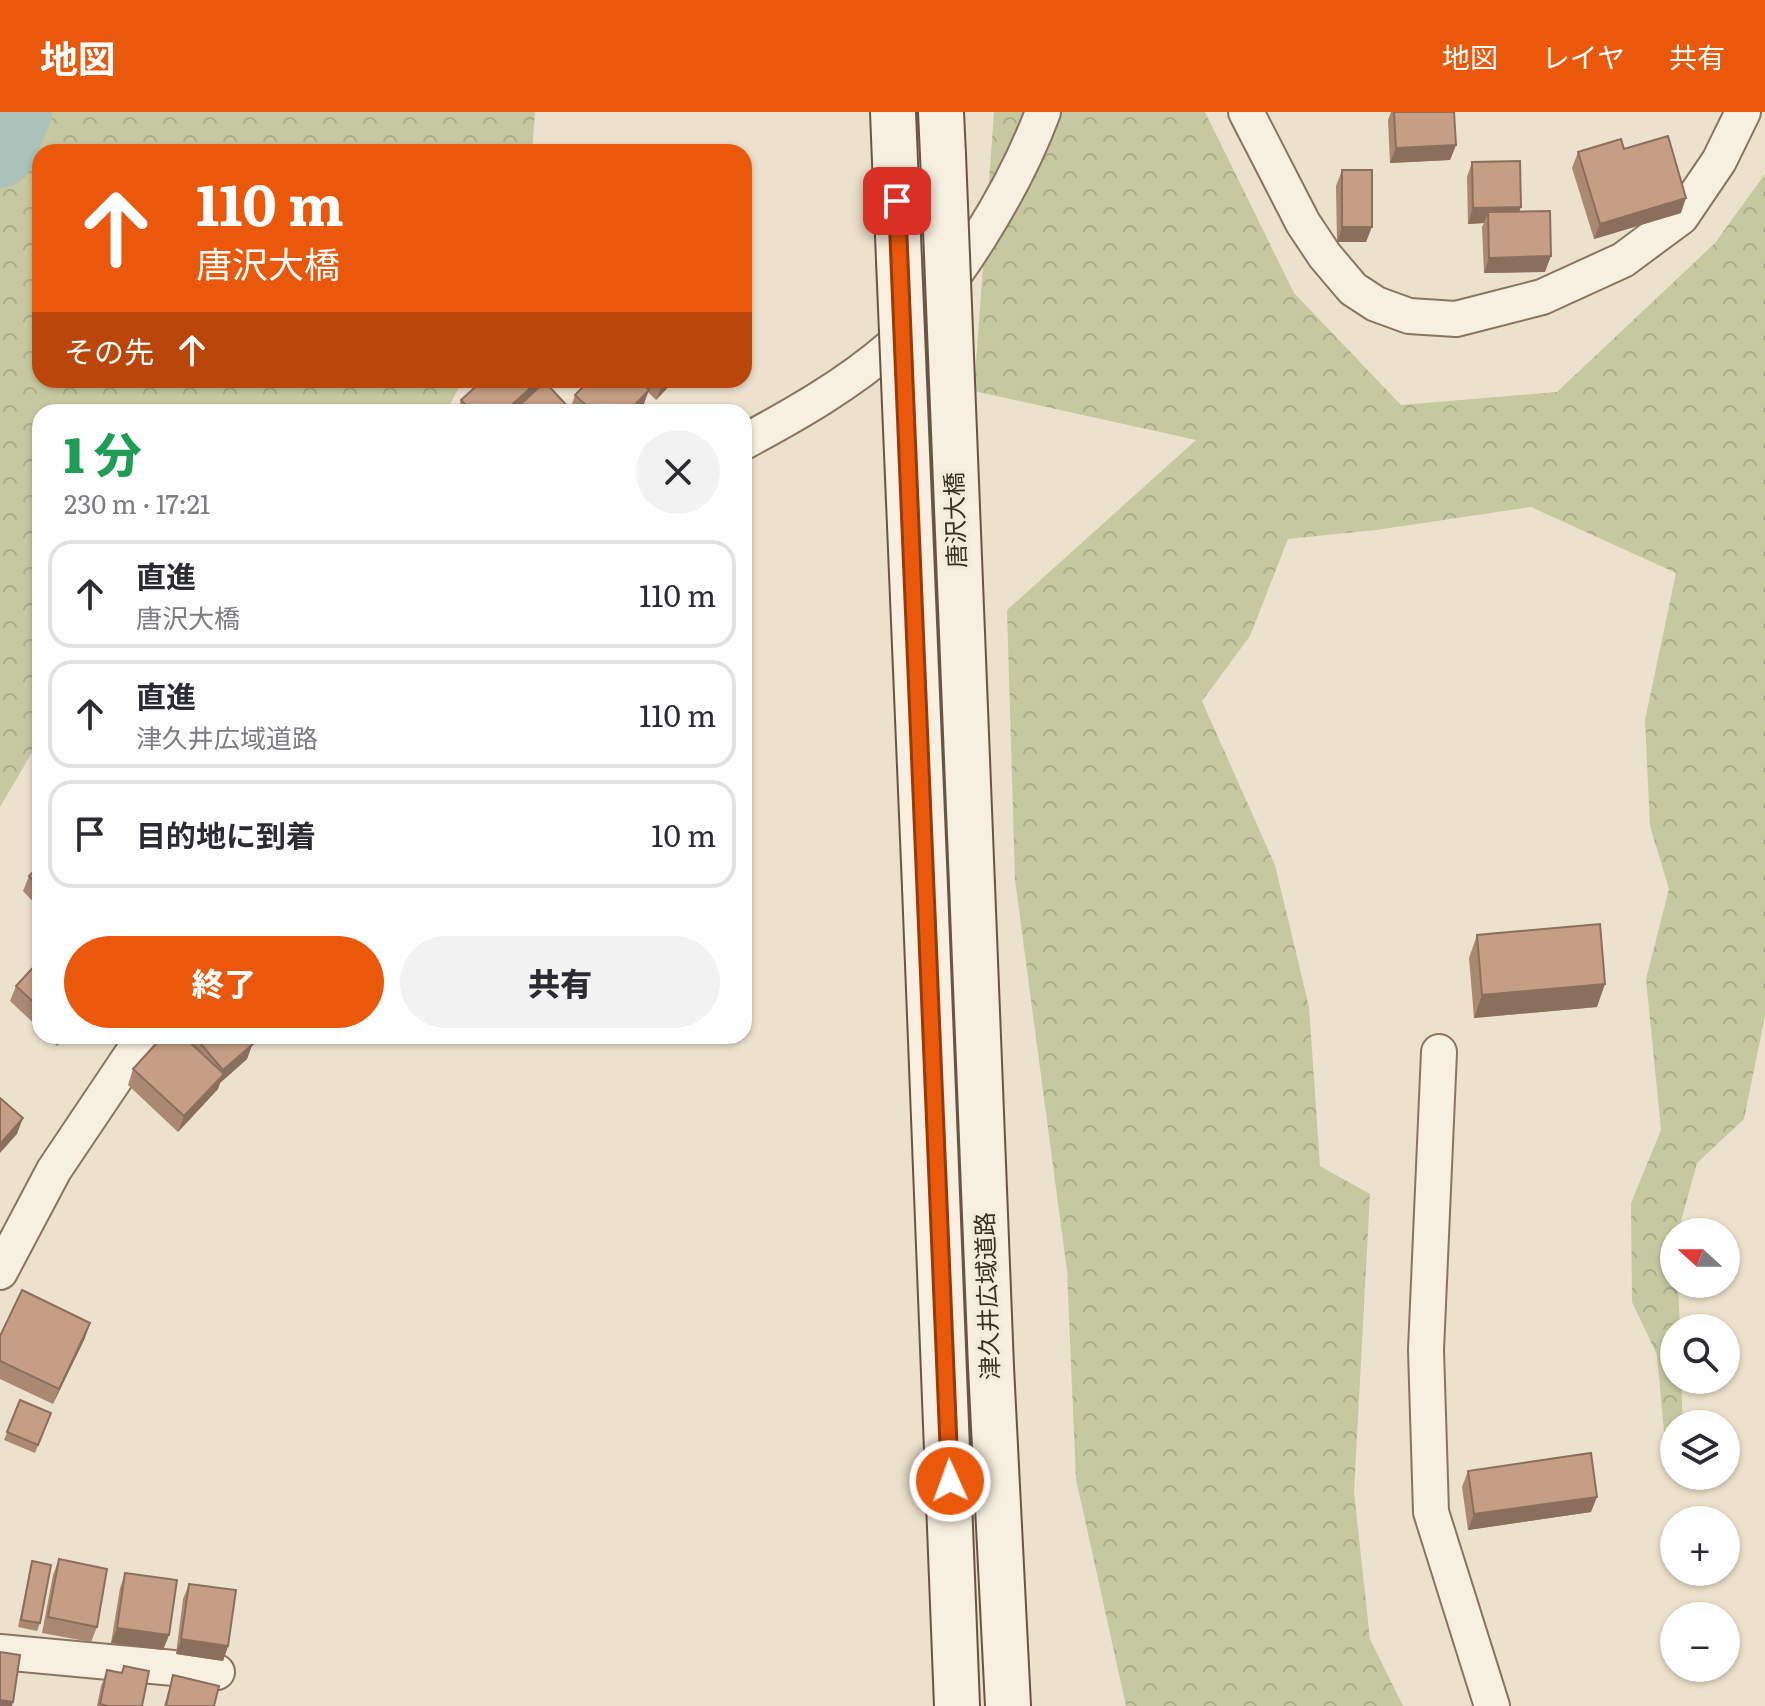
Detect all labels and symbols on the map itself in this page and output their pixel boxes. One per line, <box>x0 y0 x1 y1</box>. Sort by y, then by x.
pin <box>863 167 931 235</box>
street label: 唐沢大橋 <box>934 472 973 569</box>
street label: 津久井広域道路 <box>965 1212 1006 1381</box>
north arrow <box>1660 1218 1740 1298</box>
position arrow <box>908 1439 992 1523</box>

